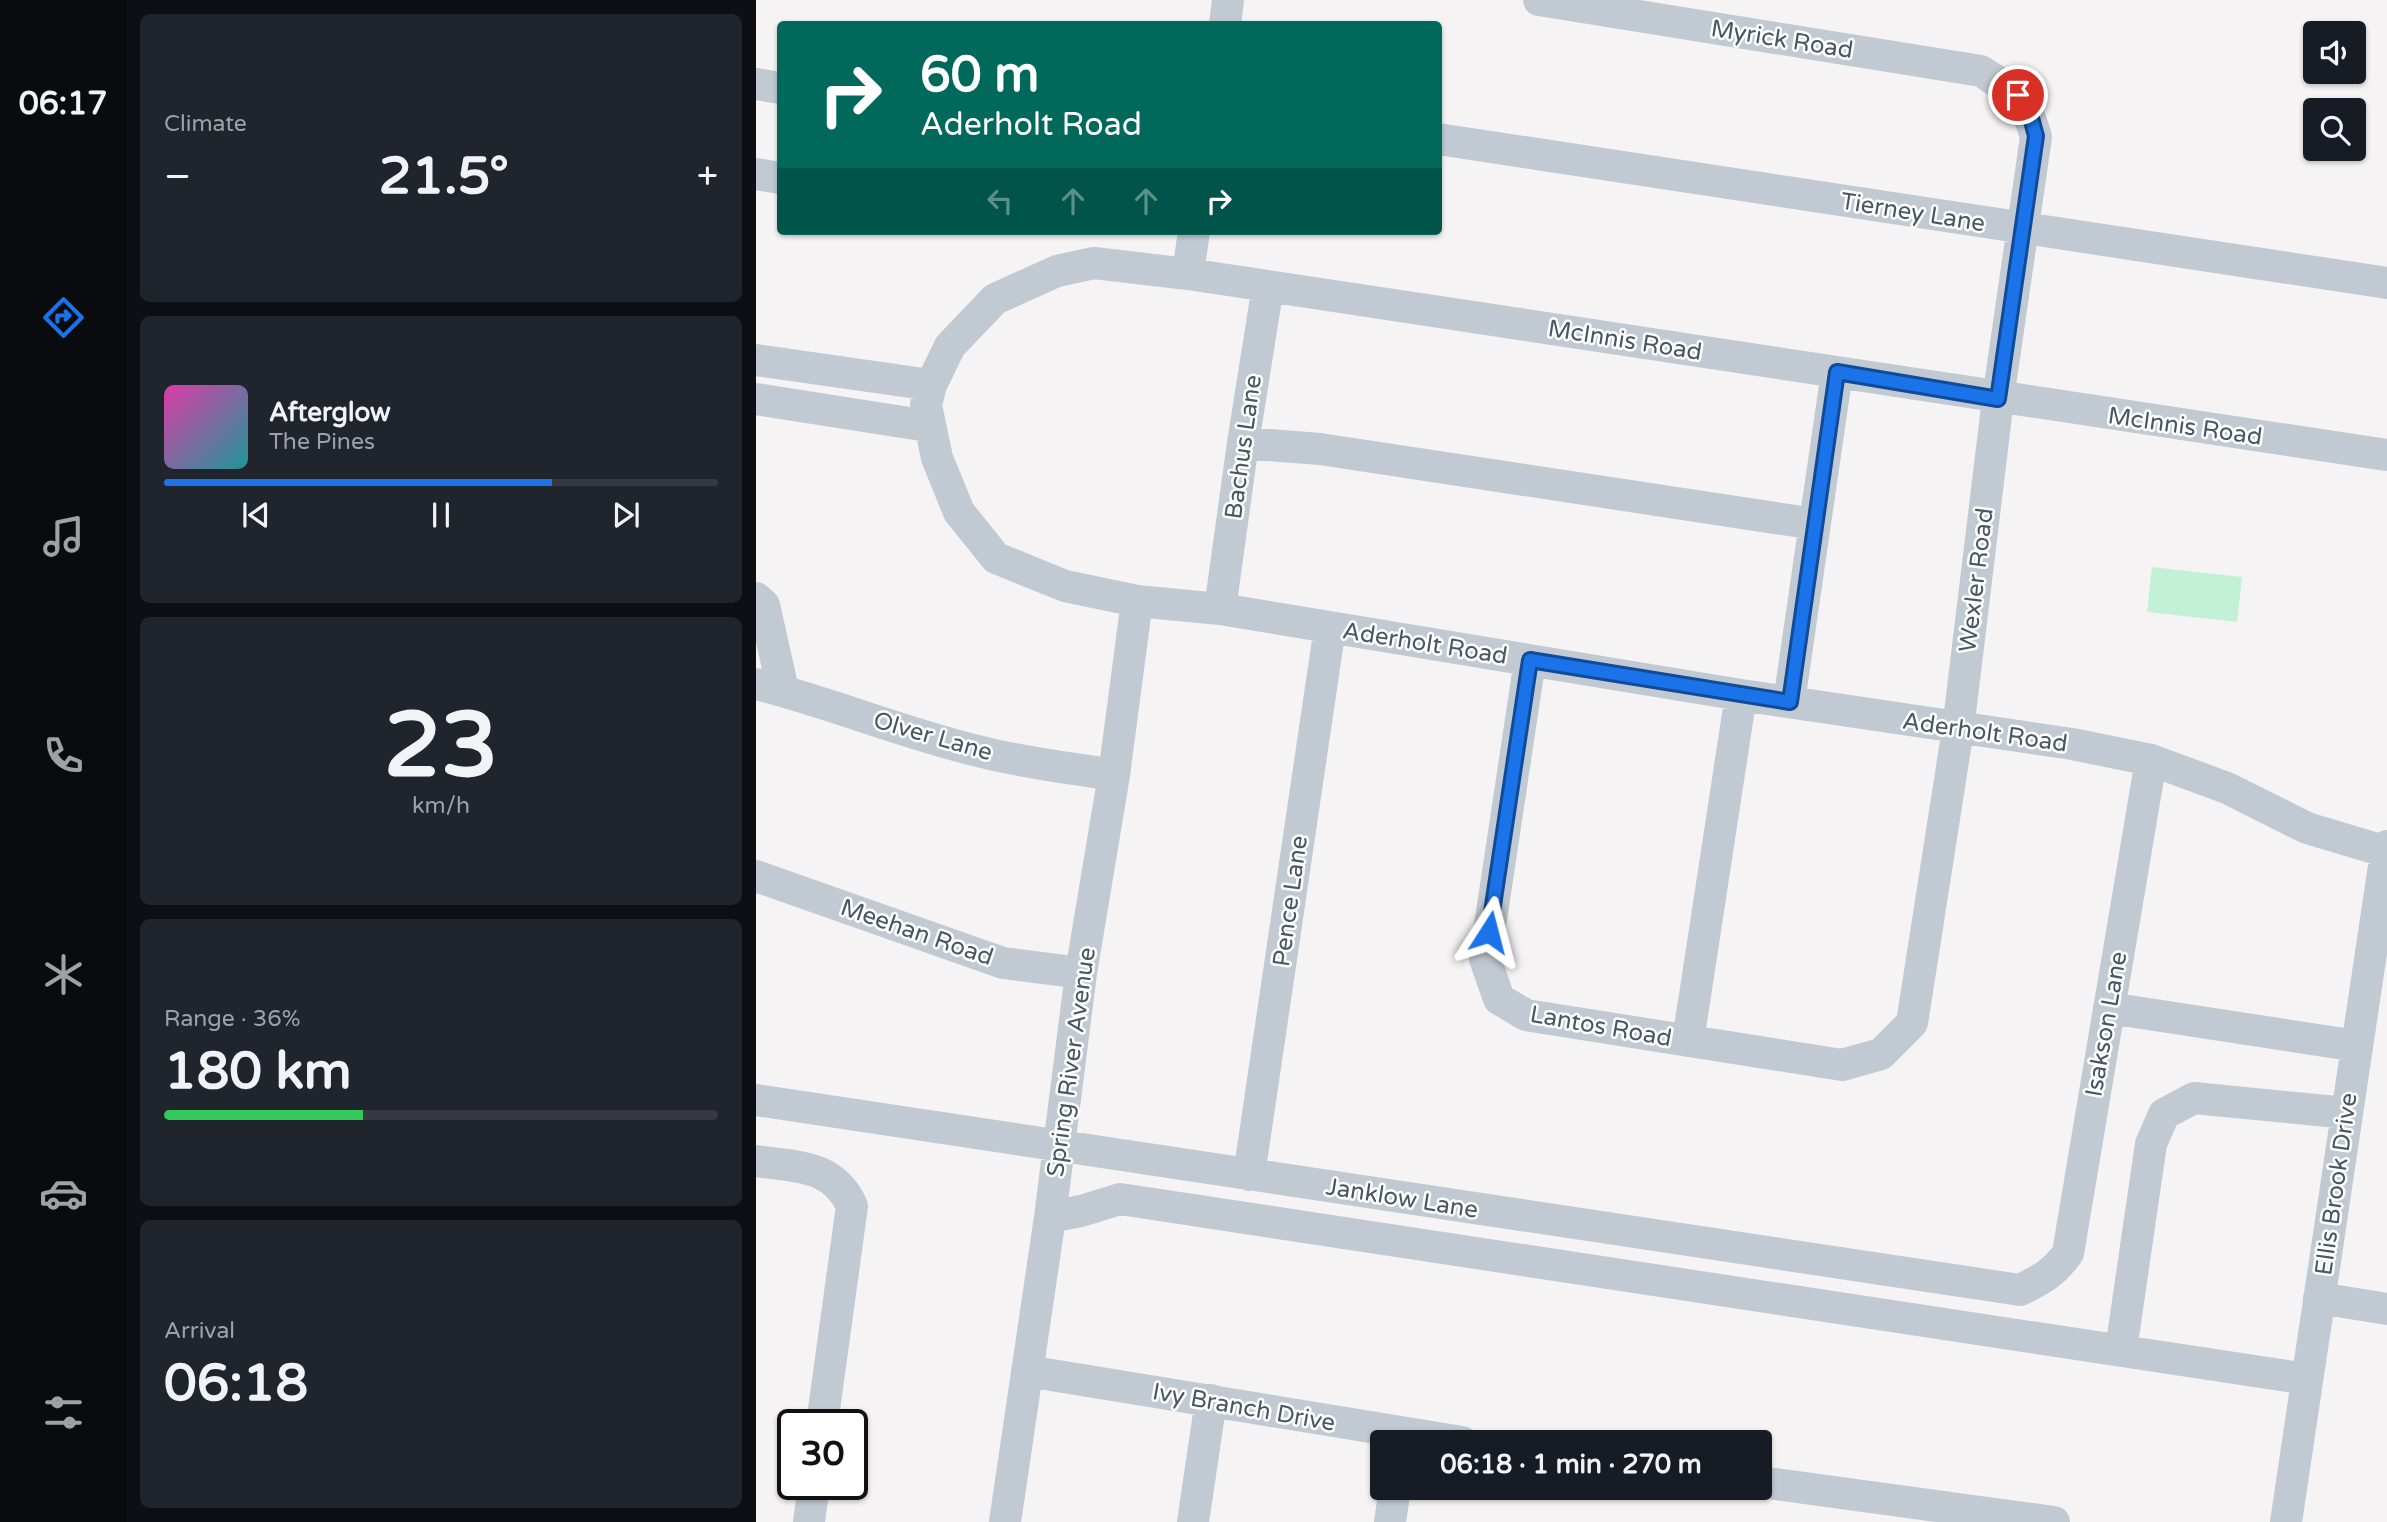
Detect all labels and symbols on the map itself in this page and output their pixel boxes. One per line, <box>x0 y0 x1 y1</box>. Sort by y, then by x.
street label: Myrick Road <box>1709 14 1855 65</box>
pin <box>1988 65 2048 125</box>
street label: Tierney Lane <box>1839 187 1987 238</box>
street label: McInnis Road <box>1546 314 1704 367</box>
street label: Bachus Lane <box>1219 373 1268 521</box>
street label: McInnis Road <box>2106 401 2264 452</box>
street label: Wexler Road <box>1953 506 2000 654</box>
street label: Aderholt Road <box>1340 616 1509 671</box>
street label: Olver Lane <box>870 706 996 767</box>
street label: Aderholt Road <box>1900 707 2069 758</box>
street label: Pence Lane <box>1267 834 1314 968</box>
street label: Meehan Road <box>837 893 997 972</box>
position arrow <box>1452 895 1526 969</box>
street label: Spring River Avenue <box>1041 945 1102 1179</box>
street label: Isakson Lane <box>2079 949 2134 1099</box>
street label: Lantos Road <box>1528 1000 1674 1053</box>
street label: Ellis Brook Drive <box>2309 1091 2364 1277</box>
street label: Janklow Lane <box>1324 1172 1480 1225</box>
street label: Ivy Branch Drive <box>1150 1377 1338 1438</box>
speed limit sign: 30 <box>777 1409 868 1500</box>

